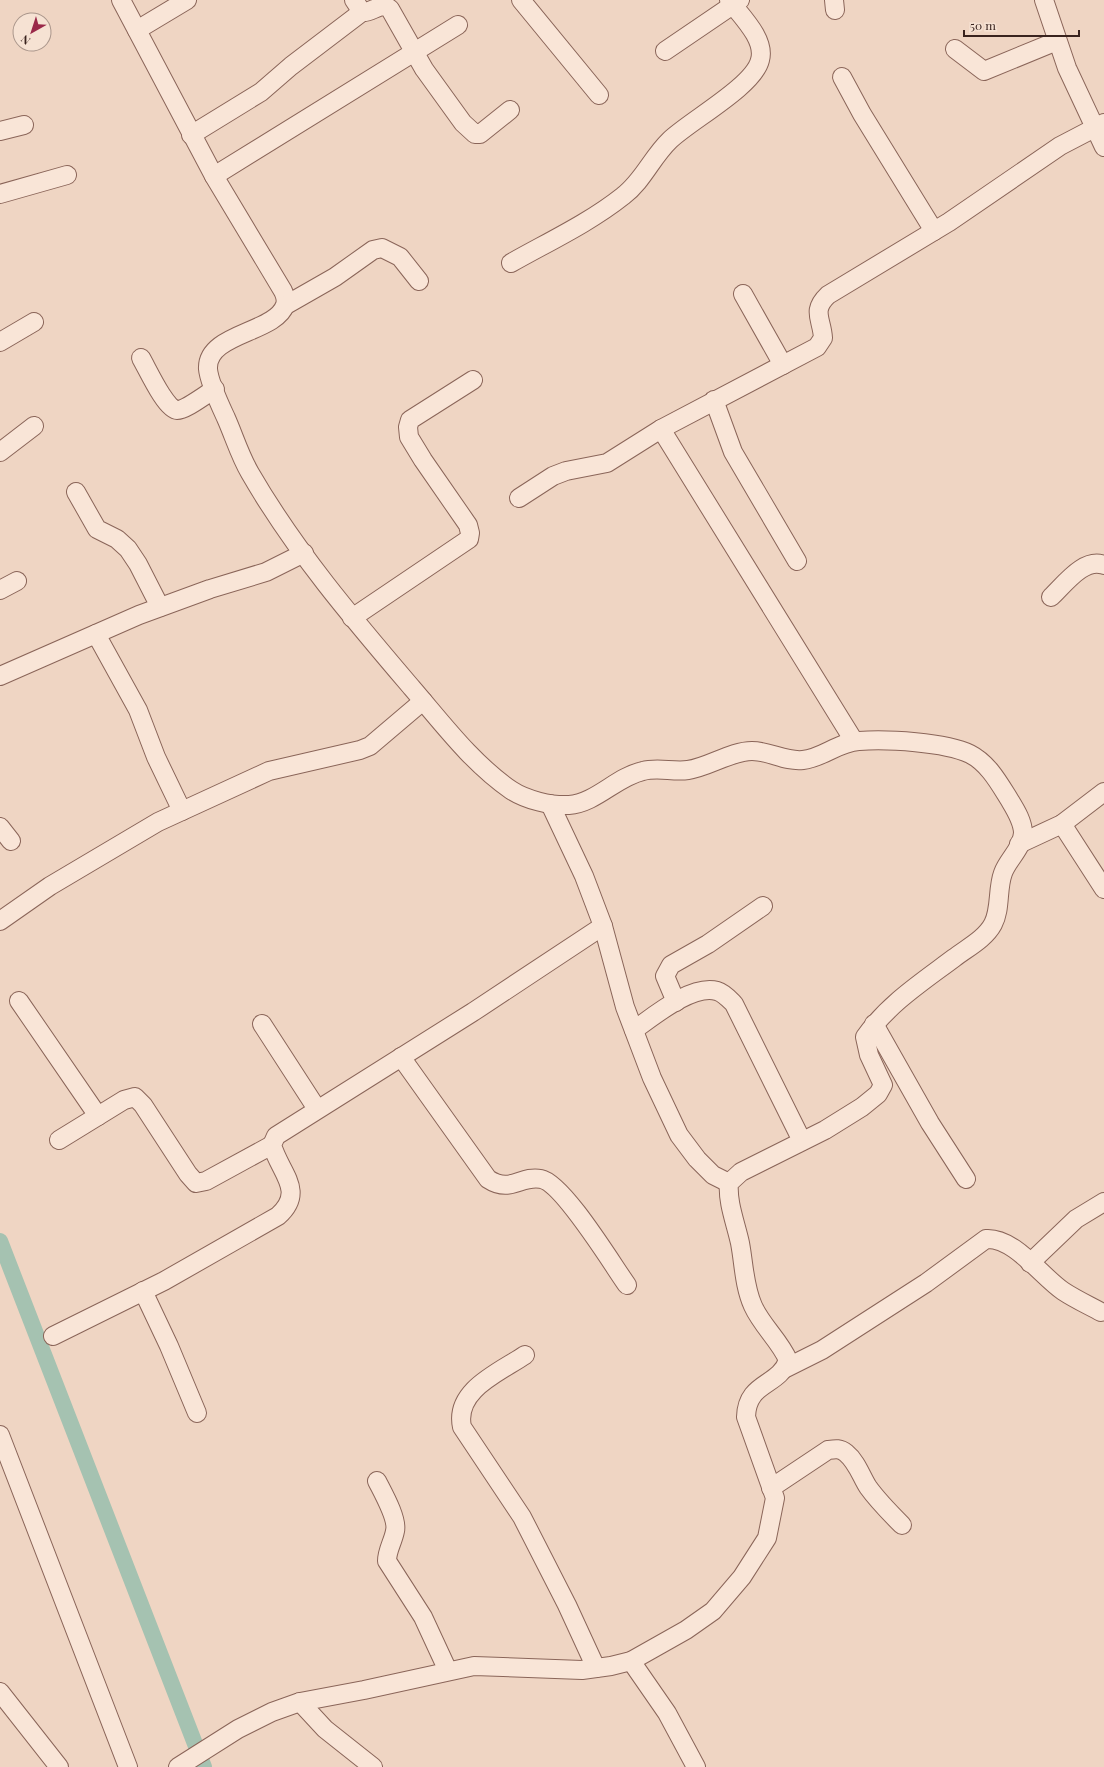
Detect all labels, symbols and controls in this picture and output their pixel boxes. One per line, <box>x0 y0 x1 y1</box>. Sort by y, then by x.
north arrow <box>12 12 52 52</box>
scale bar <box>964 12 1079 38</box>
text: 50 m <box>970 17 996 33</box>
text: N <box>18 32 33 48</box>

